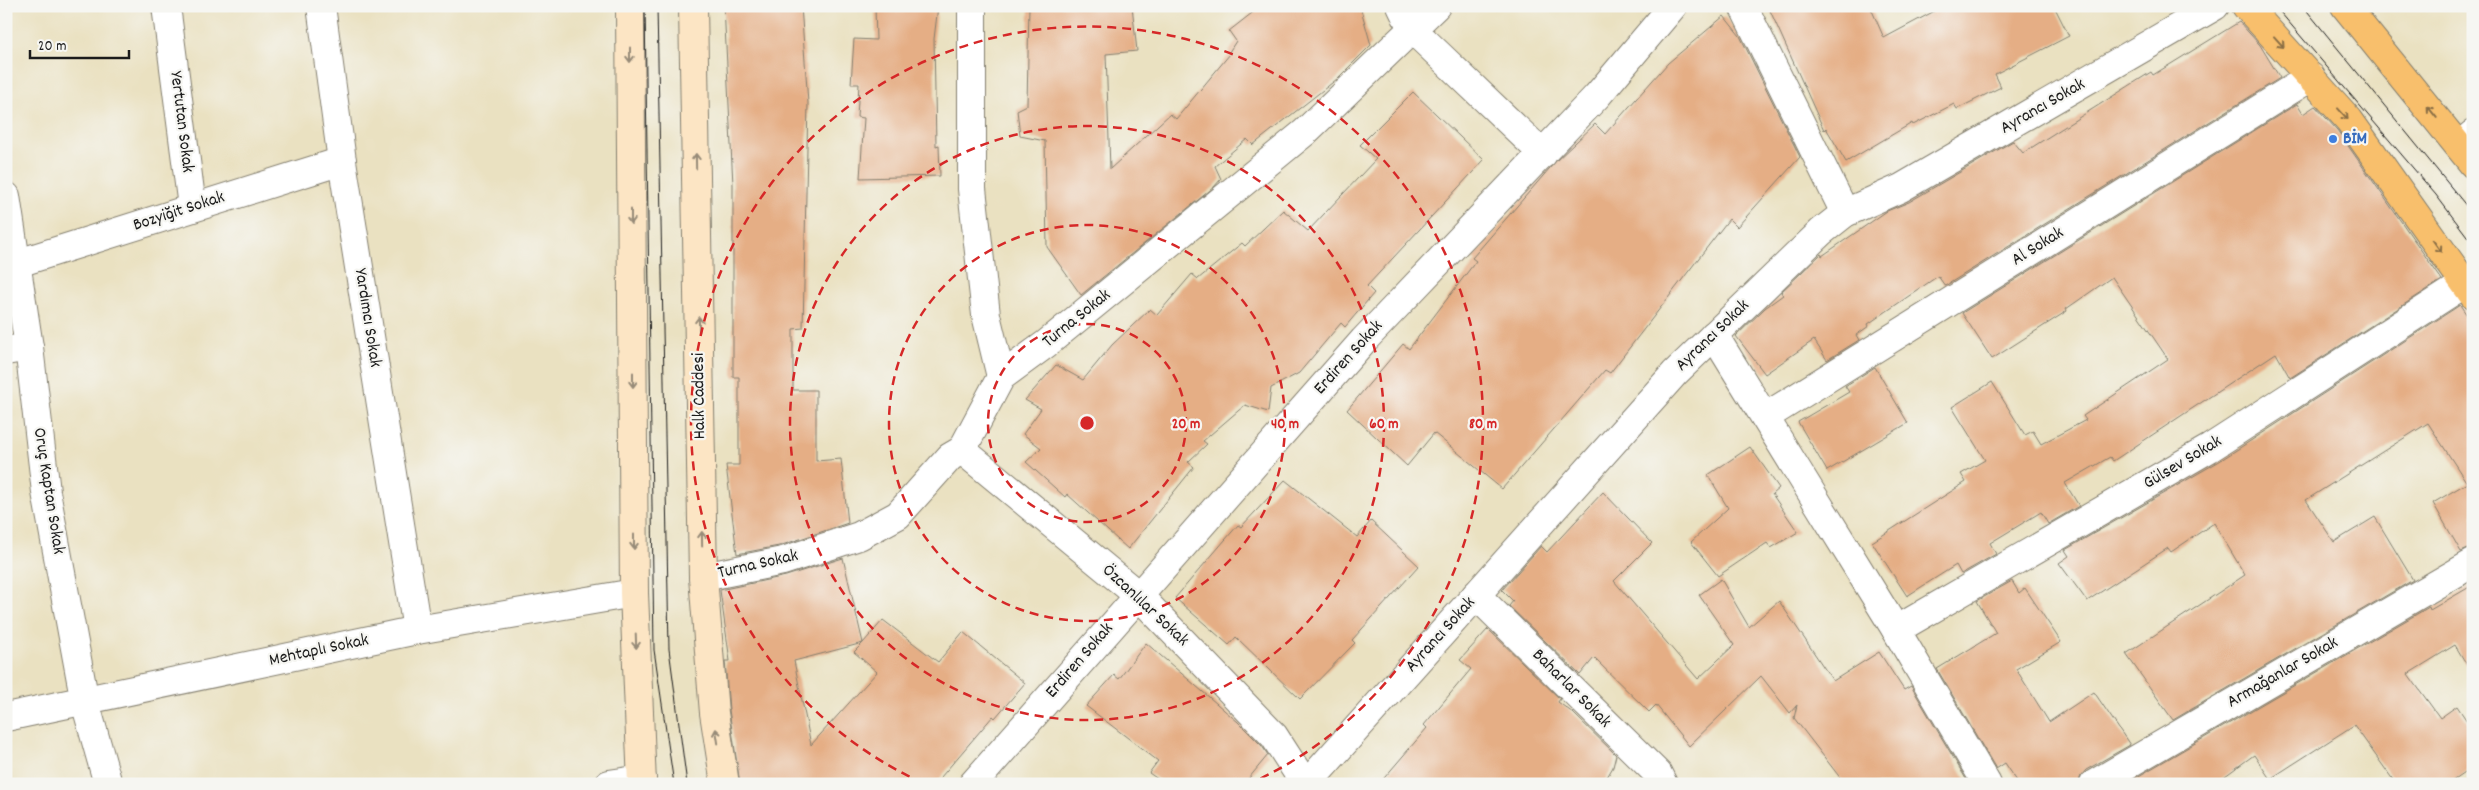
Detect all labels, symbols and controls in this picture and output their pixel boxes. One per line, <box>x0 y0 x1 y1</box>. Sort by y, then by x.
scale bar <box>30 28 129 60</box>
one-way arrow <box>2273 35 2284 48</box>
text: 20 m <box>38 36 66 58</box>
one-way arrow <box>625 46 635 63</box>
street label: Yertutan Sokak <box>162 70 200 174</box>
street label: Ayrancı Sokak <box>1996 73 2090 141</box>
one-way arrow <box>2426 106 2437 119</box>
one-way arrow <box>2337 107 2349 120</box>
place label: BİM <box>2343 127 2367 152</box>
marker: BİM <box>2327 133 2339 145</box>
one-way arrow <box>691 154 701 170</box>
street label: Bozyiğit Sokak <box>130 185 228 239</box>
one-way arrow <box>626 209 636 225</box>
street label: Al Sokak <box>2007 221 2069 273</box>
one-way arrow <box>2432 239 2442 253</box>
street label: Yardımcı Sokak <box>347 267 387 369</box>
street label: Turna Sokak <box>1037 284 1117 354</box>
street label: Ayrancı Sokak <box>1670 294 1756 378</box>
street label: Erdiren Sokak <box>1309 315 1389 401</box>
one-way arrow <box>694 316 704 332</box>
street label: Halk Caddesi <box>687 353 713 439</box>
one-way arrow <box>628 372 637 388</box>
centre of rings <box>1078 414 1096 432</box>
text: 20 m <box>1172 414 1200 436</box>
text: 40 m <box>1271 414 1299 436</box>
text: 60 m <box>1369 414 1399 436</box>
text: 80 m <box>1469 414 1497 436</box>
street label: Oruç Kaptan Sokak <box>26 426 70 556</box>
street label: Gülsev Sokak <box>2139 430 2227 496</box>
one-way arrow <box>697 531 707 548</box>
one-way arrow <box>629 534 639 550</box>
street label: Turna Sokak <box>715 544 801 586</box>
street label: Özcanlılar Sokak <box>1096 559 1194 653</box>
street label: Ayrancı Sokak <box>1400 592 1482 678</box>
street label: Erdiren Sokak <box>1040 618 1120 704</box>
street label: Mehtaplı Sokak <box>267 628 371 674</box>
street label: Armağanlar Sokak <box>2223 631 2343 715</box>
one-way arrow <box>632 633 641 649</box>
street label: Baharlar Sokak <box>1526 644 1616 734</box>
one-way arrow <box>712 728 722 744</box>

